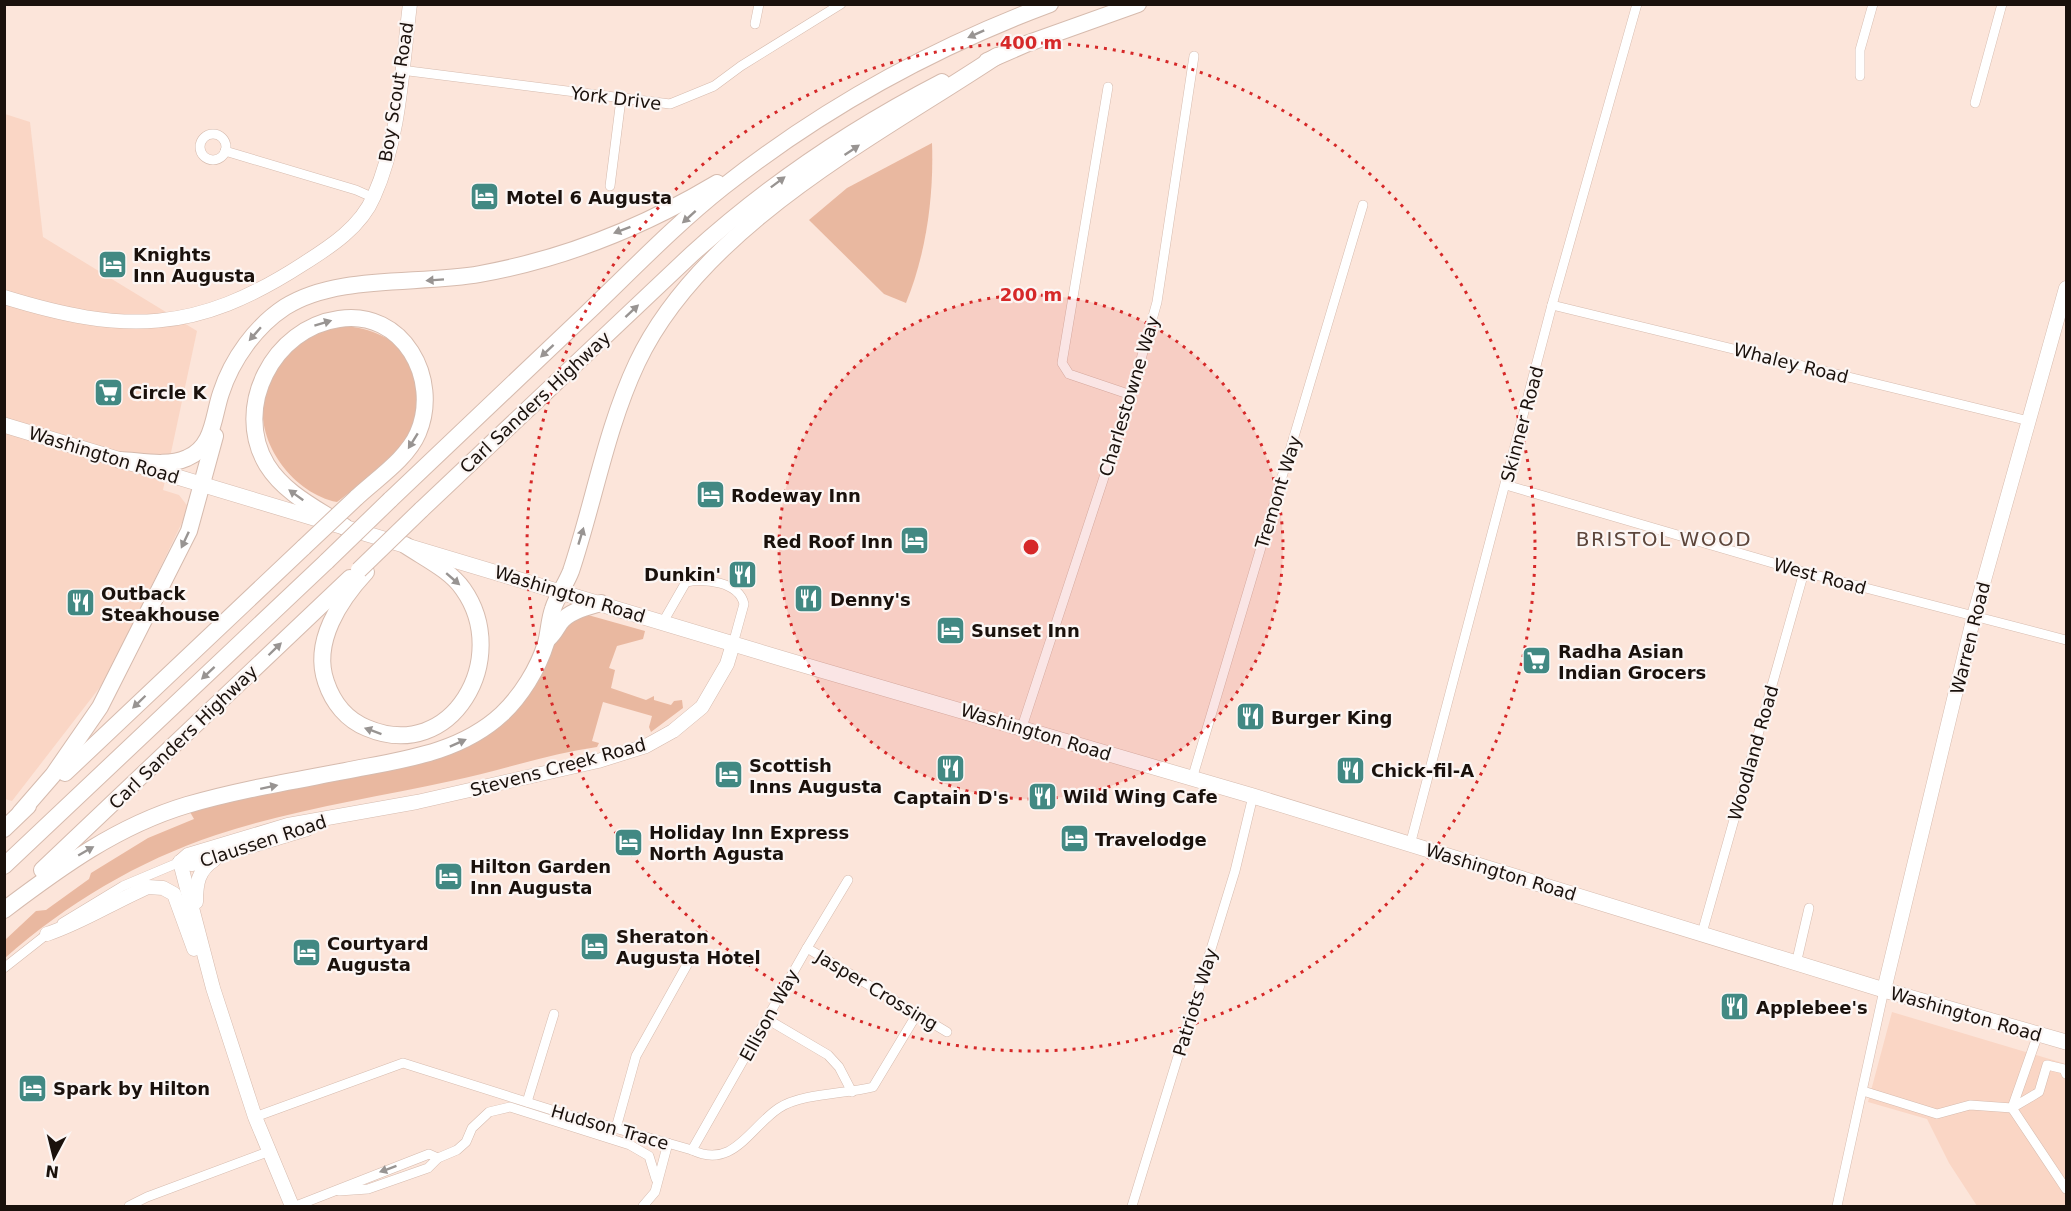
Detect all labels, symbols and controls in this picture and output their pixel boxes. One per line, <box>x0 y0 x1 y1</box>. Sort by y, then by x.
street label: Boy Scout Road <box>375 21 417 163</box>
one-way arrow <box>967 29 985 39</box>
text: 400 m <box>1000 32 1062 53</box>
street label: York Drive <box>568 82 663 114</box>
one-way arrow <box>844 144 860 155</box>
one-way arrow <box>770 177 785 189</box>
hotel icon: Motel 6 Augusta <box>469 181 501 213</box>
place label: Motel 6 Augusta <box>506 187 672 208</box>
one-way arrow <box>682 210 697 223</box>
one-way arrow <box>613 225 631 235</box>
place label: Knights Inn Augusta <box>133 244 256 286</box>
hotel icon: Knights Inn Augusta <box>96 248 128 280</box>
one-way arrow <box>425 276 444 285</box>
text: 200 m <box>1000 284 1062 305</box>
one-way arrow <box>624 304 639 318</box>
street label: Charlestowne Way <box>1095 313 1164 479</box>
one-way arrow <box>314 318 332 327</box>
one-way arrow <box>249 326 262 341</box>
street label: Carl Sanders Highway <box>455 326 615 477</box>
street label: Whaley Road <box>1731 339 1851 387</box>
one-way arrow <box>540 344 555 358</box>
street label: Skinner Road <box>1496 364 1548 484</box>
supermarket icon: Circle K <box>92 376 124 408</box>
place label: Circle K <box>129 382 208 403</box>
street label: Washington Road <box>26 422 182 488</box>
one-way arrow <box>407 432 419 448</box>
street label: Tremont Way <box>1250 432 1305 552</box>
hotel icon: Rodeway Inn <box>694 479 726 511</box>
place label: Rodeway Inn <box>731 485 861 506</box>
one-way arrow <box>289 489 305 501</box>
hotel icon: Red Roof Inn <box>898 525 930 557</box>
one-way arrow <box>577 527 586 545</box>
district label: BRISTOL WOOD <box>1576 527 1752 551</box>
place label: Red Roof Inn <box>763 531 893 552</box>
one-way arrow <box>181 532 190 549</box>
centre of rings <box>1021 537 1041 557</box>
street label: West Road <box>1771 554 1869 598</box>
restaurant icon: Dunkin' <box>726 558 758 590</box>
street label: Washington Road <box>492 561 648 627</box>
place label: Dunkin' <box>644 564 721 585</box>
one-way arrow <box>445 572 460 586</box>
street label: Warren Road <box>1946 580 1994 696</box>
place label: Outback Steakhouse <box>101 583 220 625</box>
restaurant icon: Denny's <box>793 583 825 615</box>
restaurant icon: Outback Steakhouse <box>64 587 96 619</box>
place label: Denny's <box>830 589 911 610</box>
hotel icon: Sunset Inn <box>934 614 966 646</box>
place label: Sunset Inn <box>971 620 1080 641</box>
place label: Radha Asian Indian Grocers <box>1558 641 1706 683</box>
one-way arrow <box>268 642 282 656</box>
supermarket icon: Radha Asian Indian Grocers <box>1521 645 1553 677</box>
street label: Carl Sanders Highway <box>104 660 262 813</box>
one-way arrow <box>201 666 216 679</box>
street label: Woodland Road <box>1724 683 1782 823</box>
one-way arrow <box>132 695 147 708</box>
street label: Washington Road <box>958 699 1114 765</box>
restaurant icon: Burger King <box>1234 701 1266 733</box>
place label: Burger King <box>1271 707 1392 728</box>
one-way arrow <box>364 725 382 735</box>
street label: Stevens Creek Road <box>468 733 648 801</box>
one-way arrow <box>450 738 467 747</box>
restaurant icon: Captain D's <box>935 752 967 784</box>
restaurant icon: Chick-fil-A <box>1334 754 1366 786</box>
place label: Scottish Inns Augusta <box>749 755 882 797</box>
hotel icon: Scottish Inns Augusta <box>712 759 744 791</box>
place label: Chick-fil-A <box>1371 760 1474 781</box>
restaurant icon: Wild Wing Cafe <box>1026 780 1058 812</box>
one-way arrow <box>259 782 278 791</box>
place label: Wild Wing Cafe <box>1063 786 1218 807</box>
place label: Captain D's <box>893 787 1009 808</box>
street label: Claussen Road <box>197 811 329 871</box>
place label: Holiday Inn Express North Agusta <box>649 822 849 864</box>
hotel icon: Travelodge <box>1058 823 1090 855</box>
hotel icon: Holiday Inn Express North Agusta <box>612 826 644 858</box>
place label: Travelodge <box>1095 829 1207 850</box>
street label: Washington Road <box>1423 839 1579 905</box>
one-way arrow <box>78 845 94 856</box>
place label: Hilton Garden Inn Augusta <box>470 856 611 898</box>
hotel icon: Hilton Garden Inn Augusta <box>433 860 465 892</box>
place label: Sheraton Augusta Hotel <box>616 926 761 968</box>
hotel icon: Sheraton Augusta Hotel <box>579 930 611 962</box>
place label: Courtyard Augusta <box>327 933 429 975</box>
hotel icon: Courtyard Augusta <box>290 937 322 969</box>
street label: Jasper Crossing <box>811 945 942 1035</box>
street label: Patriots Way <box>1169 945 1222 1059</box>
street label: Ellison Way <box>735 965 803 1065</box>
street label: Washington Road <box>1888 982 2044 1046</box>
restaurant icon: Applebee's <box>1719 991 1751 1023</box>
place label: Applebee's <box>1756 997 1868 1018</box>
hotel icon: Spark by Hilton <box>16 1072 48 1104</box>
place label: Spark by Hilton <box>53 1078 210 1099</box>
street label: Hudson Trace <box>549 1100 671 1154</box>
north arrow <box>24 1127 84 1187</box>
text: N <box>44 1161 60 1182</box>
one-way arrow <box>379 1165 397 1174</box>

